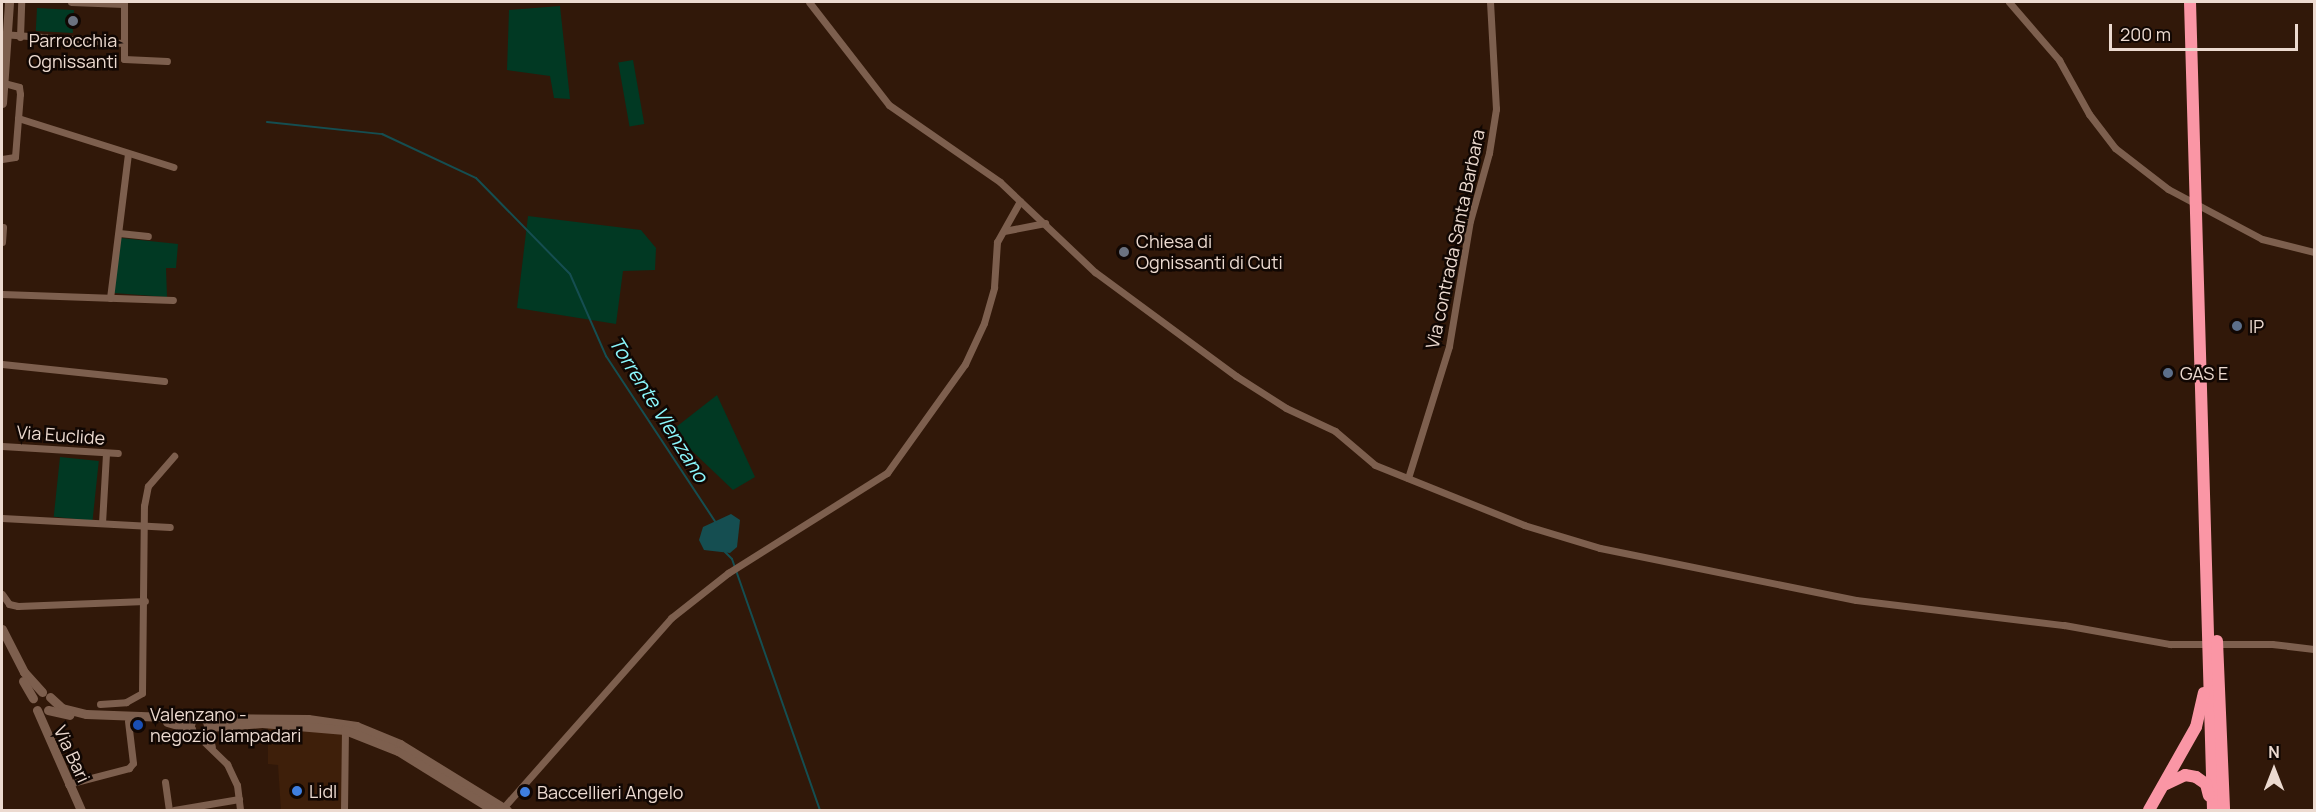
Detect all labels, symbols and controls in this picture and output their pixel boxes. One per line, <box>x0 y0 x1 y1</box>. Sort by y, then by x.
scale bar <box>2112 12 2301 50</box>
marker: Parrocchia Ognissanti <box>66 14 80 28</box>
text: 200 m <box>2120 22 2171 46</box>
place label: Parrocchia Ognissanti <box>28 30 118 72</box>
street label: Via contrada Santa Barbara <box>1421 127 1489 351</box>
place label: Chiesa di Ognissanti di Cuti <box>1136 231 1283 274</box>
marker: Chiesa di Ognissanti di Cuti <box>1117 245 1131 259</box>
place label: IP <box>2249 315 2264 337</box>
marker: IP <box>2230 319 2244 333</box>
water label: Torrente Vlenzano <box>604 332 714 486</box>
place label: GAS E <box>2180 362 2228 384</box>
marker: GAS E <box>2161 366 2175 380</box>
street label: Via Euclide <box>16 421 106 449</box>
place label: Valenzano - negozio lampadari <box>150 704 302 746</box>
marker: Valenzano - negozio lampadari <box>131 718 145 732</box>
street label: Via Bari <box>50 722 94 786</box>
north arrow <box>2244 740 2304 800</box>
text: N <box>2268 741 2280 763</box>
place label: Lidl <box>309 780 337 802</box>
place label: Baccellieri Angelo <box>537 781 683 803</box>
marker: Lidl <box>290 784 304 798</box>
marker: Baccellieri Angelo <box>518 785 532 799</box>

